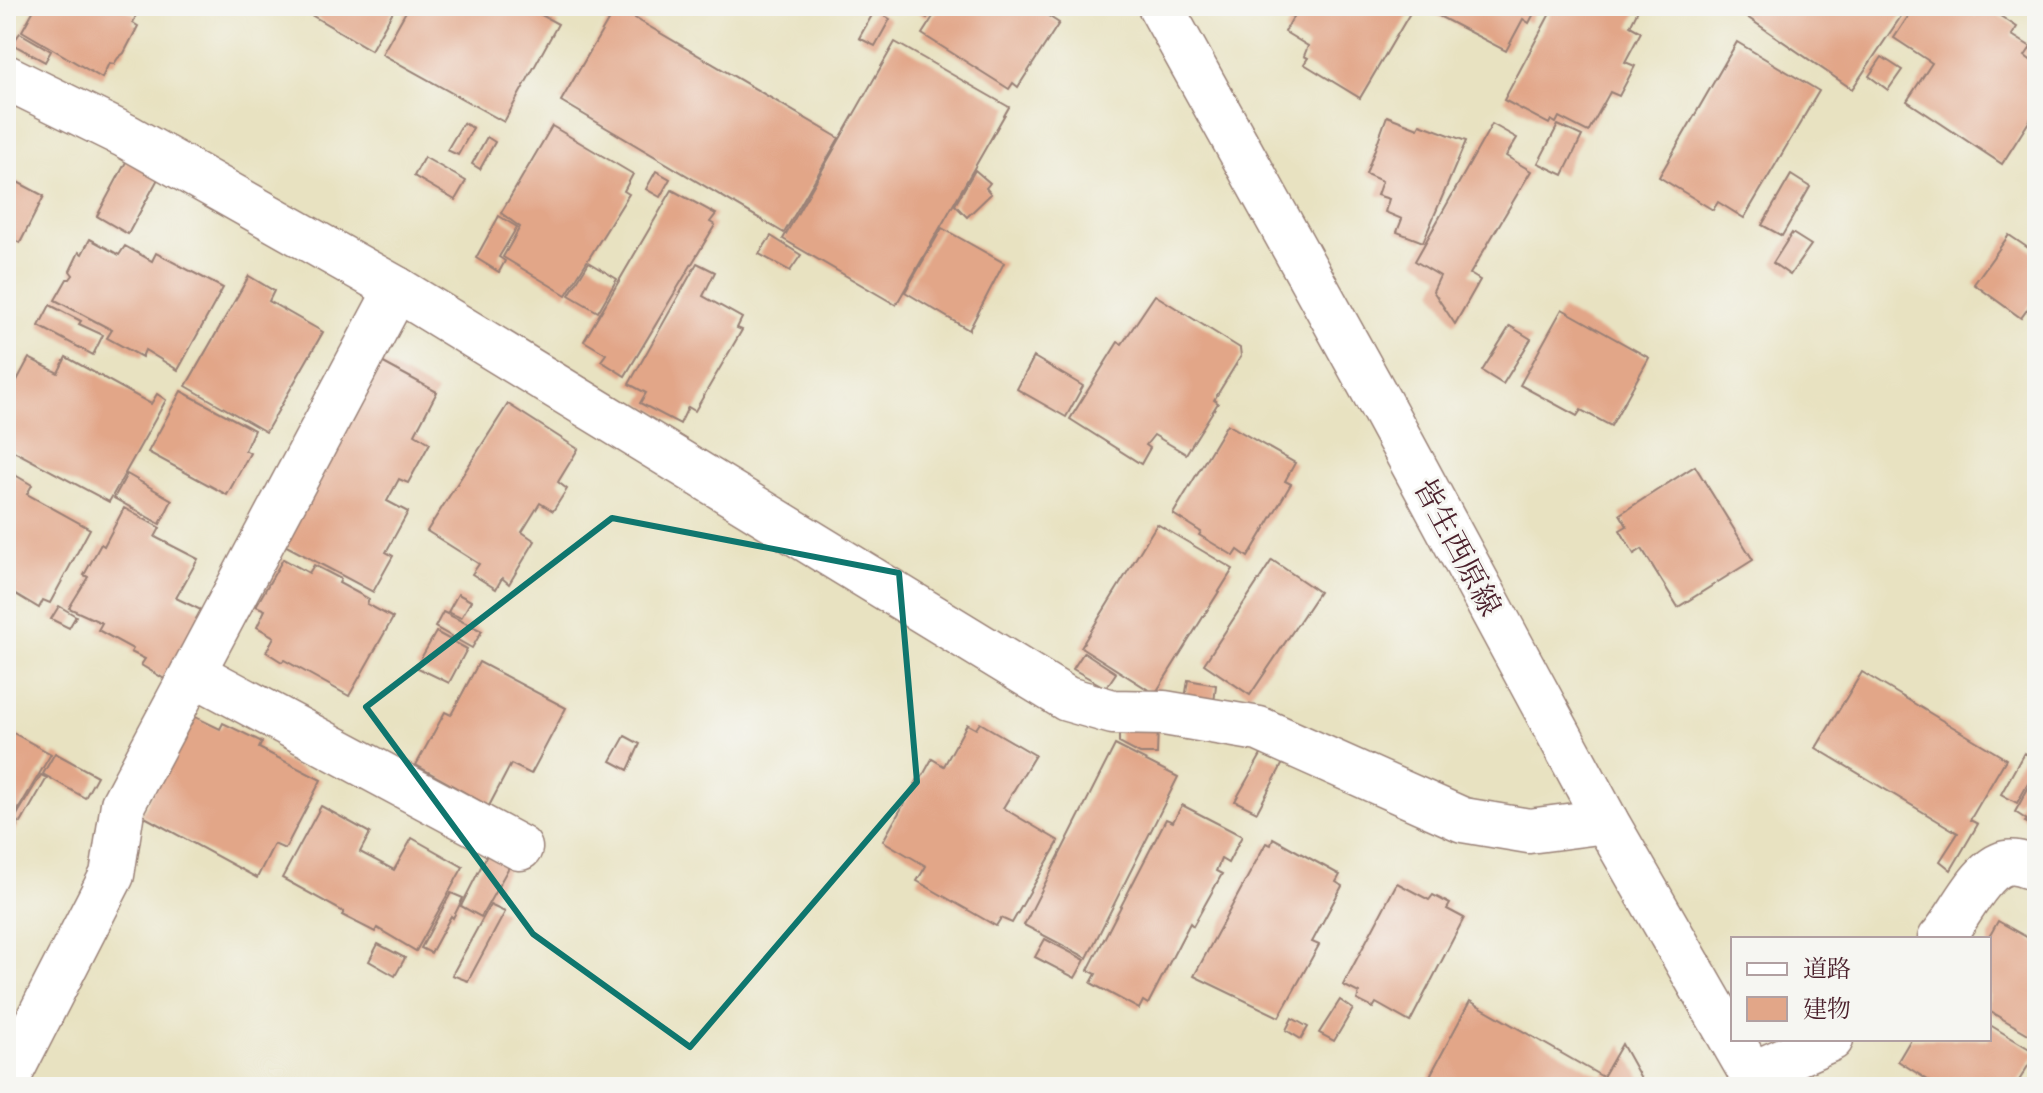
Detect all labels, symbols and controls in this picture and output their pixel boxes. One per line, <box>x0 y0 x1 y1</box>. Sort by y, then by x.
street label: 皆生西原線 <box>1406 472 1510 622</box>
legend <box>1731 937 1991 1041</box>
text: 道路 <box>1803 953 1851 984</box>
text: 建物 <box>1803 993 1851 1024</box>

